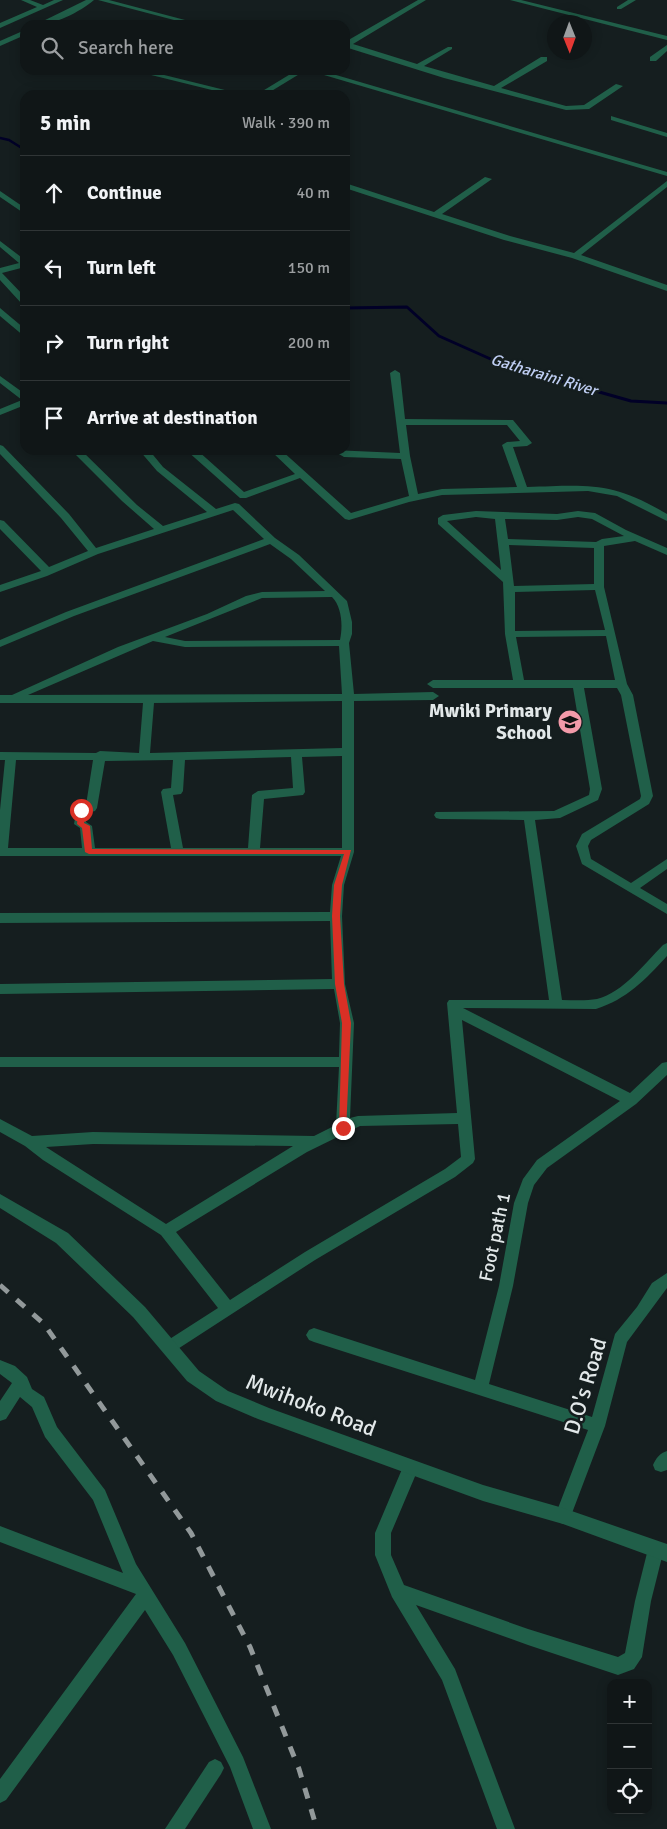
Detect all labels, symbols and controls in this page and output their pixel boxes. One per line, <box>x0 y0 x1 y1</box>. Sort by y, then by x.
north arrow <box>547 15 592 60</box>
search box <box>20 20 350 75</box>
icon: search <box>38 34 66 62</box>
text: Search here <box>78 36 174 60</box>
text: 5 min <box>40 110 91 136</box>
text: Walk · 390 m <box>242 113 330 133</box>
icon: ahead <box>40 179 68 207</box>
text: Continue <box>87 181 162 205</box>
text: 40 m <box>296 183 330 203</box>
icon: left <box>40 254 68 282</box>
text: Turn left <box>87 256 156 280</box>
text: 150 m <box>288 258 330 278</box>
icon: right <box>40 329 68 357</box>
text: Turn right <box>87 331 169 355</box>
text: 200 m <box>288 333 330 353</box>
water label: Gatharaini River <box>488 349 602 401</box>
icon: arrive <box>40 404 68 432</box>
text: Arrive at destination <box>87 406 258 430</box>
place label: Mwiki Primary School <box>429 699 553 745</box>
school or university icon: Mwiki Primary School <box>557 709 583 735</box>
route start <box>70 799 93 822</box>
route end <box>332 1117 355 1140</box>
street label: Foot path 1 <box>474 1190 516 1284</box>
street label: D.O's Road <box>558 1335 612 1437</box>
street label: Mwihoko Road <box>242 1368 380 1442</box>
map controls <box>607 1679 652 1814</box>
button: + <box>607 1679 652 1724</box>
button: − <box>607 1724 652 1769</box>
button: locate <box>607 1769 652 1814</box>

